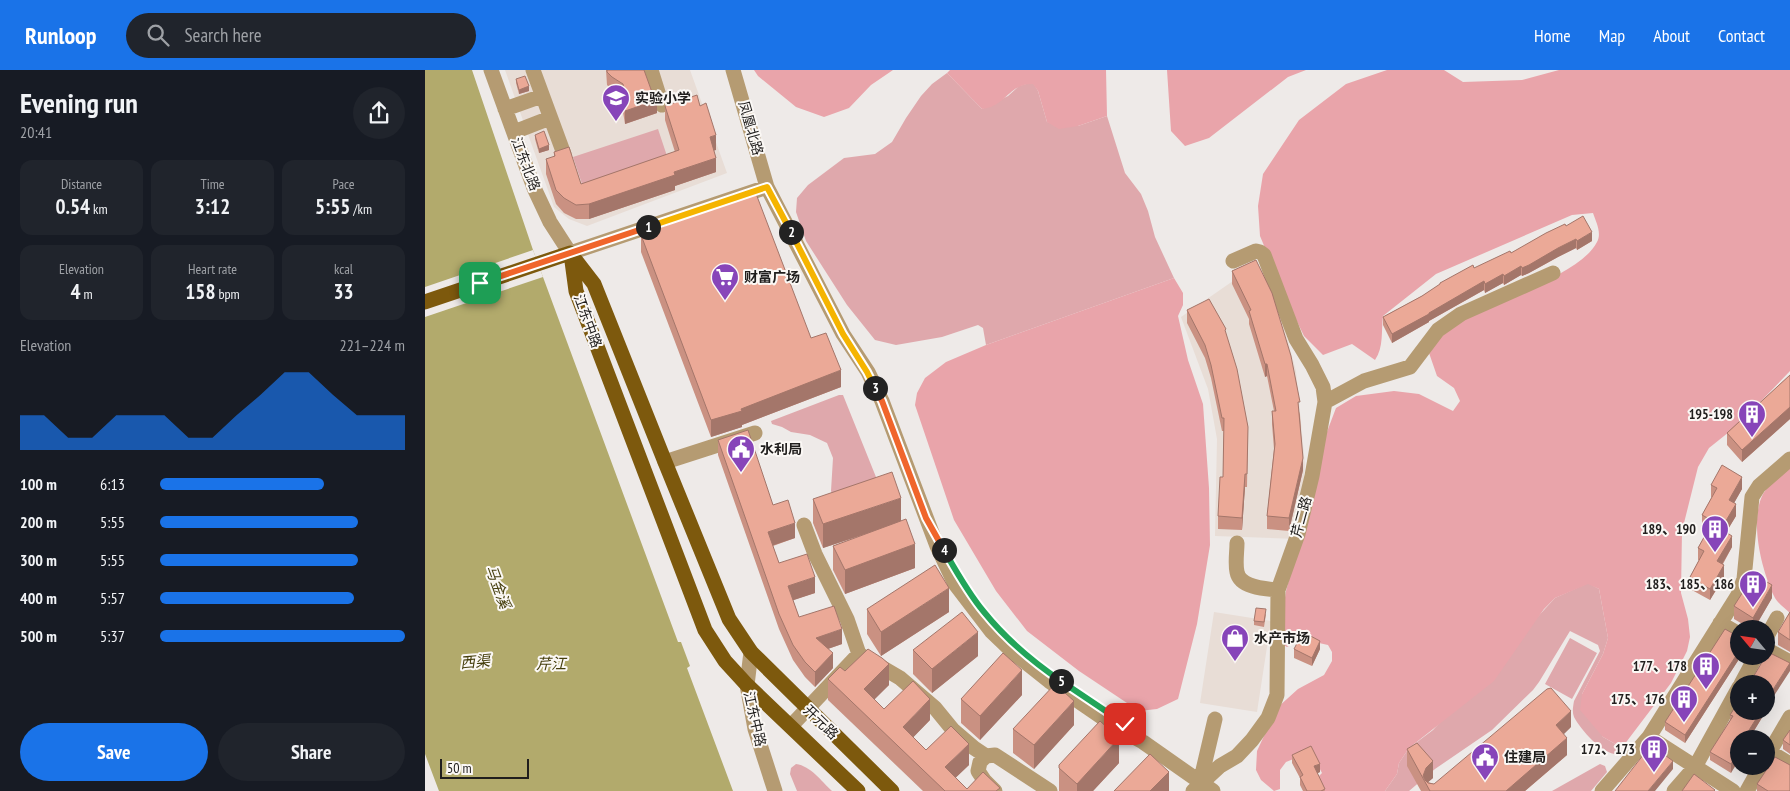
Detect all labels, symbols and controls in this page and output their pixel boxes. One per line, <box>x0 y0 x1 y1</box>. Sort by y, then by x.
search box <box>126 13 476 58</box>
text: Runloop <box>25 20 96 51</box>
icon: search <box>144 21 172 49</box>
text: Search here <box>184 23 262 47</box>
text: Home <box>1534 24 1571 47</box>
text: Map <box>1599 24 1625 47</box>
text: About <box>1653 24 1690 47</box>
text: Contact <box>1718 24 1765 47</box>
school or university icon: 实验小学 <box>601 83 631 122</box>
text: Evening run <box>20 84 138 121</box>
button: share <box>353 87 405 139</box>
place label: 实验小学 <box>635 89 691 107</box>
street label: 凤凰北路 <box>735 99 767 157</box>
text: 20:41 <box>20 122 52 142</box>
street label: 江东北路 <box>508 135 544 193</box>
text: Distance <box>61 175 102 193</box>
text: Time <box>200 175 225 193</box>
text: Pace <box>332 175 355 193</box>
text: 0.54 <box>55 193 90 220</box>
text: 3:12 <box>195 193 230 220</box>
text: 5:55 <box>315 193 350 220</box>
text: km <box>90 200 108 218</box>
text: /km <box>350 200 372 218</box>
pin: 1 <box>635 214 661 240</box>
text: 1 <box>645 218 652 236</box>
pin: 2 <box>779 220 803 244</box>
text: 2 <box>788 223 795 241</box>
text: Elevation <box>59 260 104 278</box>
text: Heart rate <box>188 260 237 278</box>
text: kcal <box>334 260 353 278</box>
pin <box>459 262 501 304</box>
supermarket icon: 财富广场 <box>710 262 740 301</box>
place label: 财富广场 <box>744 268 800 286</box>
icon: arrive <box>466 269 494 297</box>
text: 4 <box>70 278 80 305</box>
text: 158 <box>185 278 215 305</box>
text: 33 <box>333 278 354 305</box>
text: m <box>80 285 93 303</box>
text: bpm <box>215 285 240 303</box>
street label: 江东中路 <box>570 292 606 350</box>
text: Elevation <box>20 335 71 355</box>
text: 221–224 m <box>340 335 405 355</box>
pin: 3 <box>863 376 887 400</box>
text: 3 <box>872 379 879 397</box>
building icon: 195-198 <box>1737 399 1767 438</box>
place label: 195-198 <box>1689 405 1733 423</box>
public building icon: 水利局 <box>726 434 756 473</box>
place label: 水利局 <box>760 440 802 458</box>
text: 100 m <box>20 474 57 494</box>
text: 6:13 <box>100 474 125 494</box>
street label: 芹二路 <box>1287 494 1315 540</box>
text: 200 m <box>20 512 57 532</box>
text: 5:55 <box>100 512 125 532</box>
building icon: 189、190 <box>1700 514 1730 553</box>
place label: 189、190 <box>1642 520 1696 538</box>
pin: 4 <box>931 538 957 562</box>
text: 4 <box>941 541 948 559</box>
text: 300 m <box>20 550 57 570</box>
text: 5:55 <box>100 550 125 570</box>
water label: 马金溪 <box>482 562 516 613</box>
building icon: 183、185、186 <box>1738 569 1768 608</box>
place label: 183、185、186 <box>1646 575 1734 593</box>
text: 400 m <box>20 588 57 608</box>
text: 5:57 <box>100 588 125 608</box>
north arrow <box>1730 620 1775 665</box>
map controls <box>1730 620 1775 775</box>
shop icon: 水产市场 <box>1220 623 1250 662</box>
text: 500 m <box>20 626 57 646</box>
text: 5:37 <box>100 626 125 646</box>
place label: 水产市场 <box>1254 629 1310 647</box>
water label: 西渠 <box>459 651 493 672</box>
building icon: 177、178 <box>1691 651 1721 690</box>
water label: 芹江 <box>536 654 568 673</box>
place label: 177、178 <box>1633 657 1687 675</box>
pin: 5 <box>1049 668 1073 694</box>
text: 5 <box>1058 672 1065 690</box>
button: + <box>1730 675 1775 720</box>
building icon: 175、176 <box>1669 684 1699 723</box>
street label: 江东中路 <box>740 690 770 748</box>
place label: 175、176 <box>1611 690 1665 708</box>
street label: 开元路 <box>800 701 842 743</box>
pin <box>1104 703 1146 745</box>
icon: check <box>1111 710 1139 738</box>
button: Save <box>20 723 208 781</box>
button: Share <box>218 723 405 781</box>
button: − <box>1730 730 1775 775</box>
building icon: 172、173 <box>1639 734 1669 773</box>
place label: 172、173 <box>1581 740 1635 758</box>
public building icon: 住建局 <box>1470 742 1500 781</box>
place label: 住建局 <box>1504 748 1546 766</box>
scale bar <box>440 756 529 779</box>
text: 50 m <box>447 759 472 777</box>

